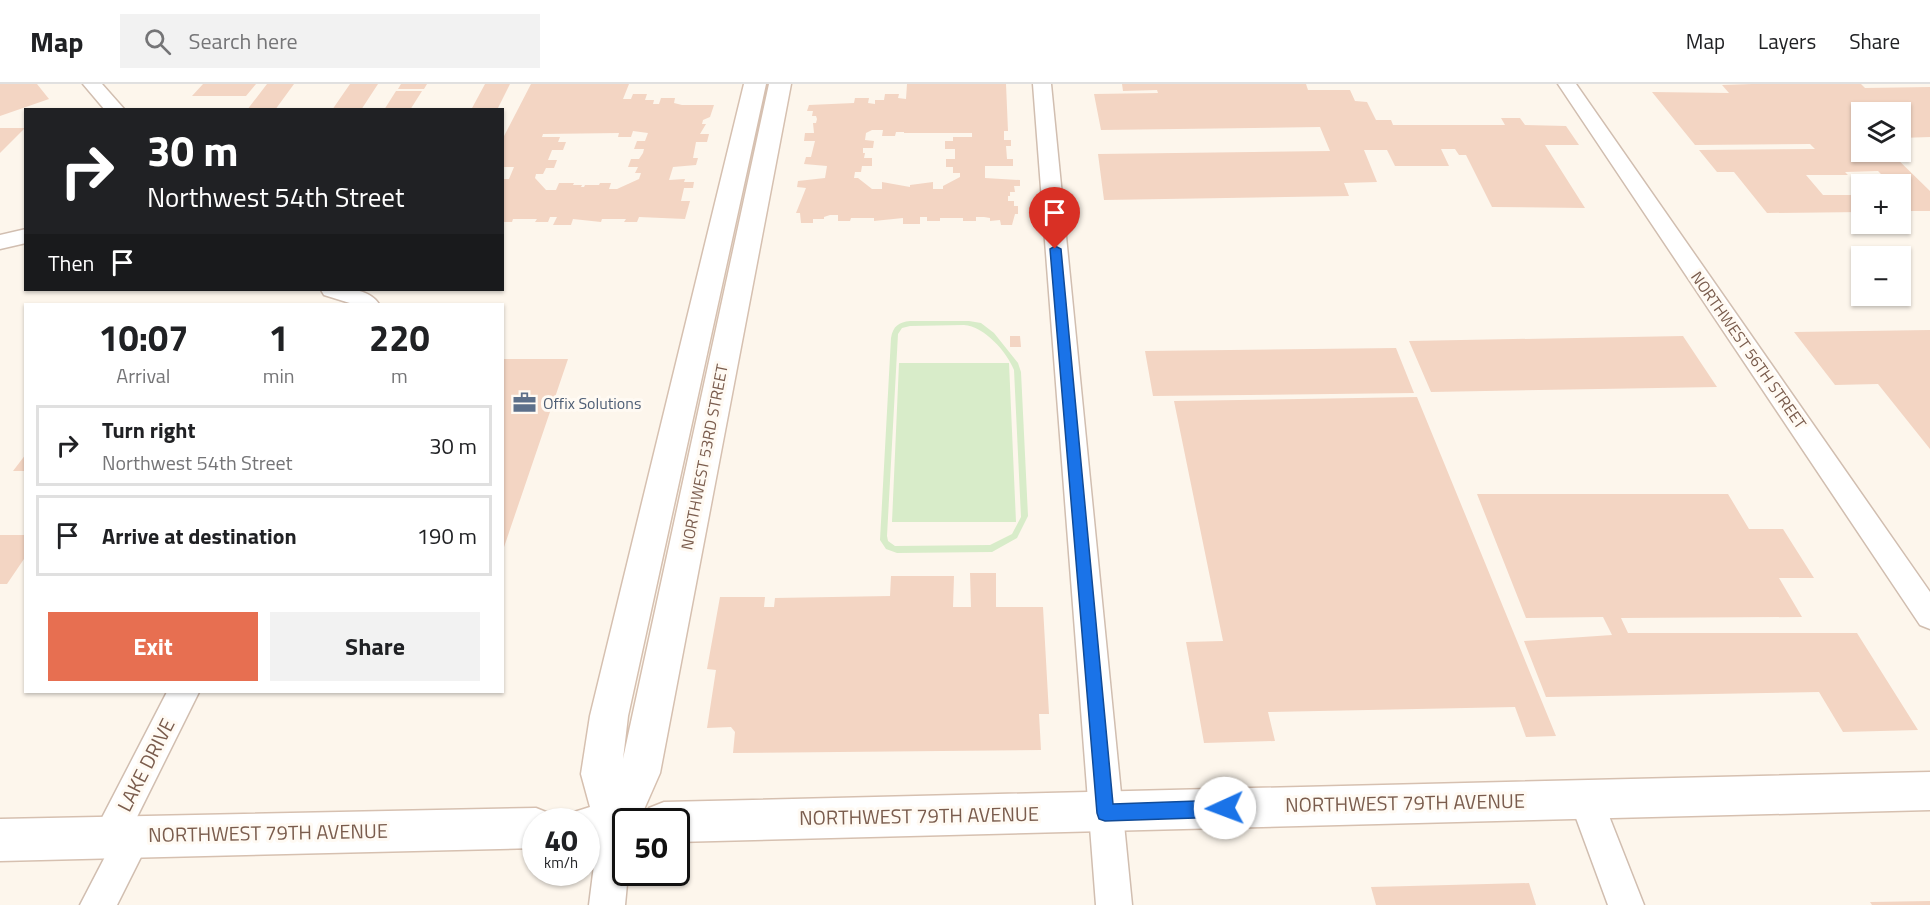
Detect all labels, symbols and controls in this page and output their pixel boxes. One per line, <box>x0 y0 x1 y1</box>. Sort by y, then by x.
search box <box>120 14 540 68</box>
text: Map <box>30 20 84 63</box>
text: Search here <box>189 24 298 58</box>
icon: search <box>141 25 174 58</box>
text: Map <box>1686 25 1725 57</box>
text: Layers <box>1758 25 1816 57</box>
text: Share <box>1849 25 1900 57</box>
map controls <box>1851 102 1911 306</box>
button: layers <box>1851 102 1911 162</box>
text: 30 m <box>147 118 239 182</box>
icon: right <box>48 132 126 210</box>
button: + <box>1851 174 1911 234</box>
text: Northwest 54th Street <box>147 176 404 217</box>
pin <box>1029 187 1080 249</box>
icon: arrive <box>1038 196 1071 229</box>
text: Then <box>48 246 94 280</box>
icon: arrive <box>106 246 139 279</box>
button: − <box>1851 246 1911 306</box>
street label: NORTHWEST 56TH STREET <box>1685 266 1813 434</box>
text: 10:07 <box>98 310 188 365</box>
text: 1 <box>269 310 289 365</box>
text: 220 <box>369 310 430 365</box>
text: Arrival <box>116 360 171 391</box>
text: min <box>263 360 295 391</box>
text: m <box>391 360 408 391</box>
street label: NORTHWEST 53RD STREET <box>674 362 734 552</box>
office icon: Offix Solutions <box>512 390 538 416</box>
place label: Offix Solutions <box>543 391 641 415</box>
text: Turn right <box>102 413 196 447</box>
icon: right <box>51 429 84 462</box>
text: 30 m <box>429 429 477 463</box>
text: Northwest 54th Street <box>102 447 293 478</box>
icon: arrive <box>51 519 84 552</box>
text: Arrive at destination <box>102 519 297 553</box>
text: 190 m <box>417 519 477 553</box>
button: Exit <box>48 612 258 681</box>
button: Share <box>270 612 480 681</box>
street label: LAKE DRIVE <box>109 713 182 817</box>
position arrow <box>1193 776 1257 840</box>
street label: NORTHWEST 79TH AVENUE <box>1285 785 1525 820</box>
street label: NORTHWEST 79TH AVENUE <box>799 798 1039 833</box>
speed limit sign: 50 <box>612 808 690 886</box>
street label: NORTHWEST 79TH AVENUE <box>148 815 388 850</box>
text: 40 <box>544 817 578 863</box>
text: km/h <box>544 851 578 874</box>

